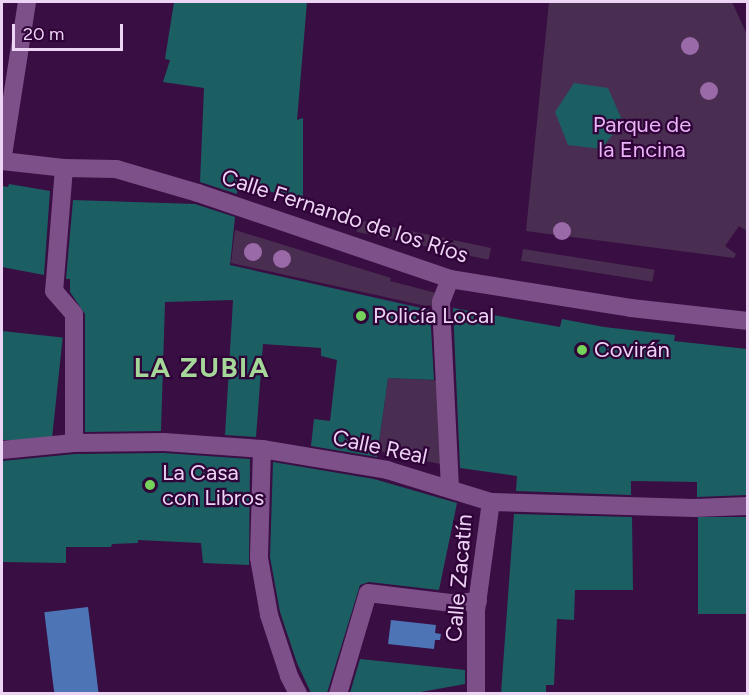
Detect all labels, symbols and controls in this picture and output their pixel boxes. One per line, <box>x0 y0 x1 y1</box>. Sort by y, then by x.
scale bar <box>15 12 126 50</box>
text: 20 m <box>23 23 64 45</box>
park label: Parque de la Encina <box>593 111 691 162</box>
street label: Calle Fernando de los Ríos <box>218 164 472 268</box>
place label: Policía Local <box>373 303 494 329</box>
marker: Policía Local <box>354 309 368 323</box>
place label: Covirán <box>594 337 670 363</box>
marker: Covirán <box>575 343 589 357</box>
district label: LA ZUBIA <box>134 350 270 384</box>
street label: Calle Real <box>330 424 430 470</box>
place label: La Casa con Libros <box>162 459 264 511</box>
marker: La Casa con Libros <box>143 478 157 492</box>
street label: Calle Zacatín <box>440 513 478 643</box>

